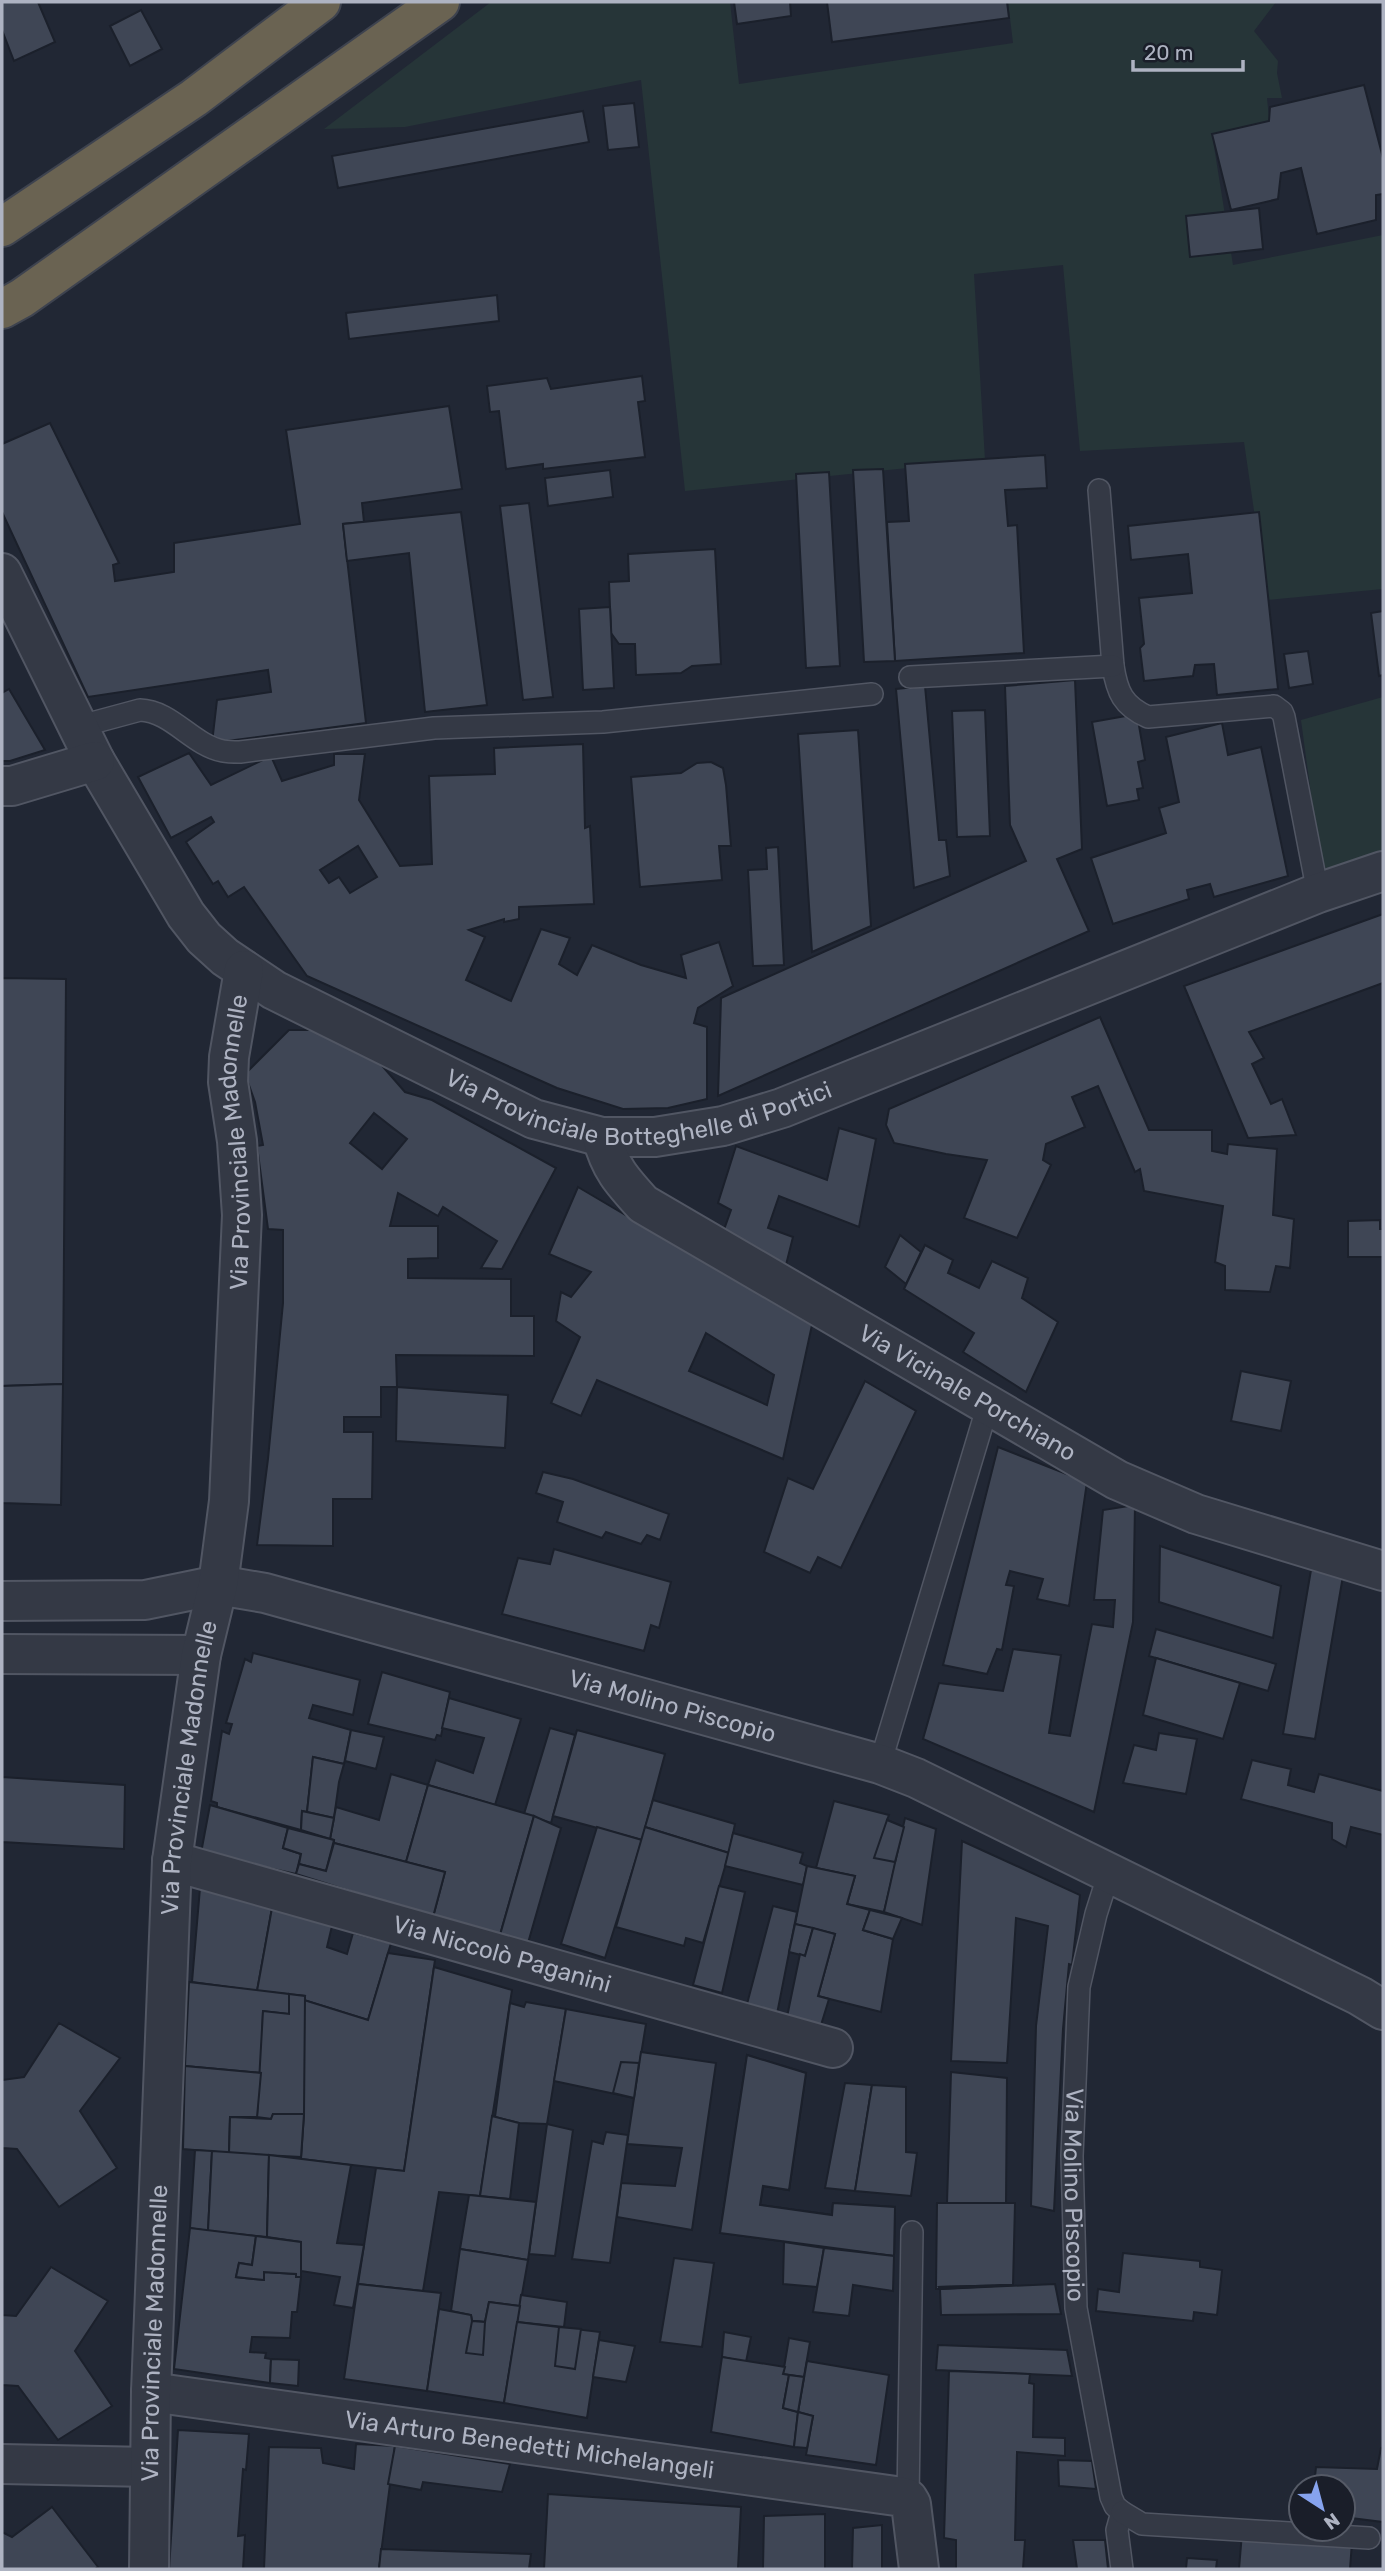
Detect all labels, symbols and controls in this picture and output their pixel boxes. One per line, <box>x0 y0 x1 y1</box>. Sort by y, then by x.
scale bar <box>1133 28 1243 72</box>
text: 20 m <box>1144 40 1193 65</box>
street label: Via Provinciale Madonnelle <box>213 992 256 1291</box>
street label: Via Provinciale Botteghelle di Portici <box>436 1057 840 1099</box>
text: Via Provinciale Botteghelle di Portici <box>441 1063 836 1151</box>
street label: Via Vicinale Porchiano <box>854 1319 1081 1467</box>
street label: Via Provinciale Madonnelle <box>156 1617 223 1916</box>
street label: Via Molino Piscopio <box>566 1664 779 1748</box>
street label: Via Niccolò Paganini <box>390 1910 614 1999</box>
street label: Via Molino Piscopio <box>1058 2087 1090 2302</box>
street label: Via Provinciale Madonnelle <box>136 2184 173 2482</box>
street label: Via Arturo Benedetti Michelangeli <box>343 2405 716 2484</box>
north arrow <box>1287 2473 1357 2543</box>
text: N <box>1319 2508 1344 2535</box>

